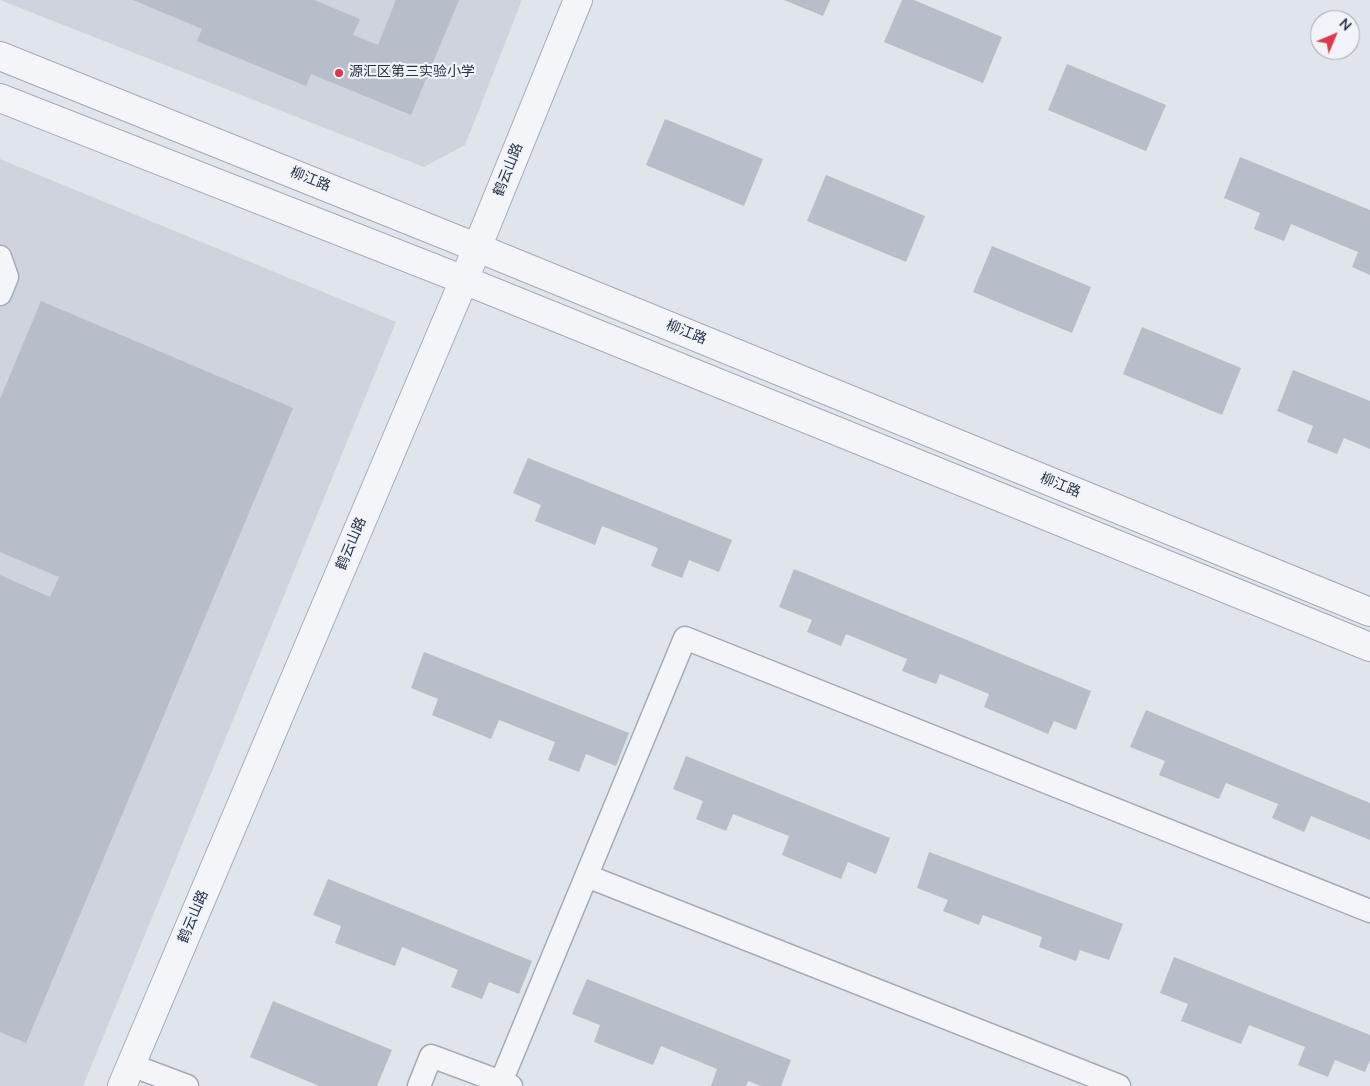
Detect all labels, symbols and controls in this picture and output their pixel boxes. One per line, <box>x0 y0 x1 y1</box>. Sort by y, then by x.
north arrow <box>1310 10 1360 60</box>
text: N <box>1335 14 1356 35</box>
place label: 源汇区第三实验小学 <box>349 65 475 81</box>
marker: 源汇区第三实验小学 <box>333 67 345 79</box>
street label: 鹤云山路 <box>491 141 527 199</box>
street label: 柳江路 <box>287 164 333 196</box>
street label: 柳江路 <box>663 317 709 349</box>
street label: 柳江路 <box>1037 470 1083 502</box>
street label: 鹤云山路 <box>333 515 371 573</box>
street label: 鹤云山路 <box>175 888 213 946</box>

